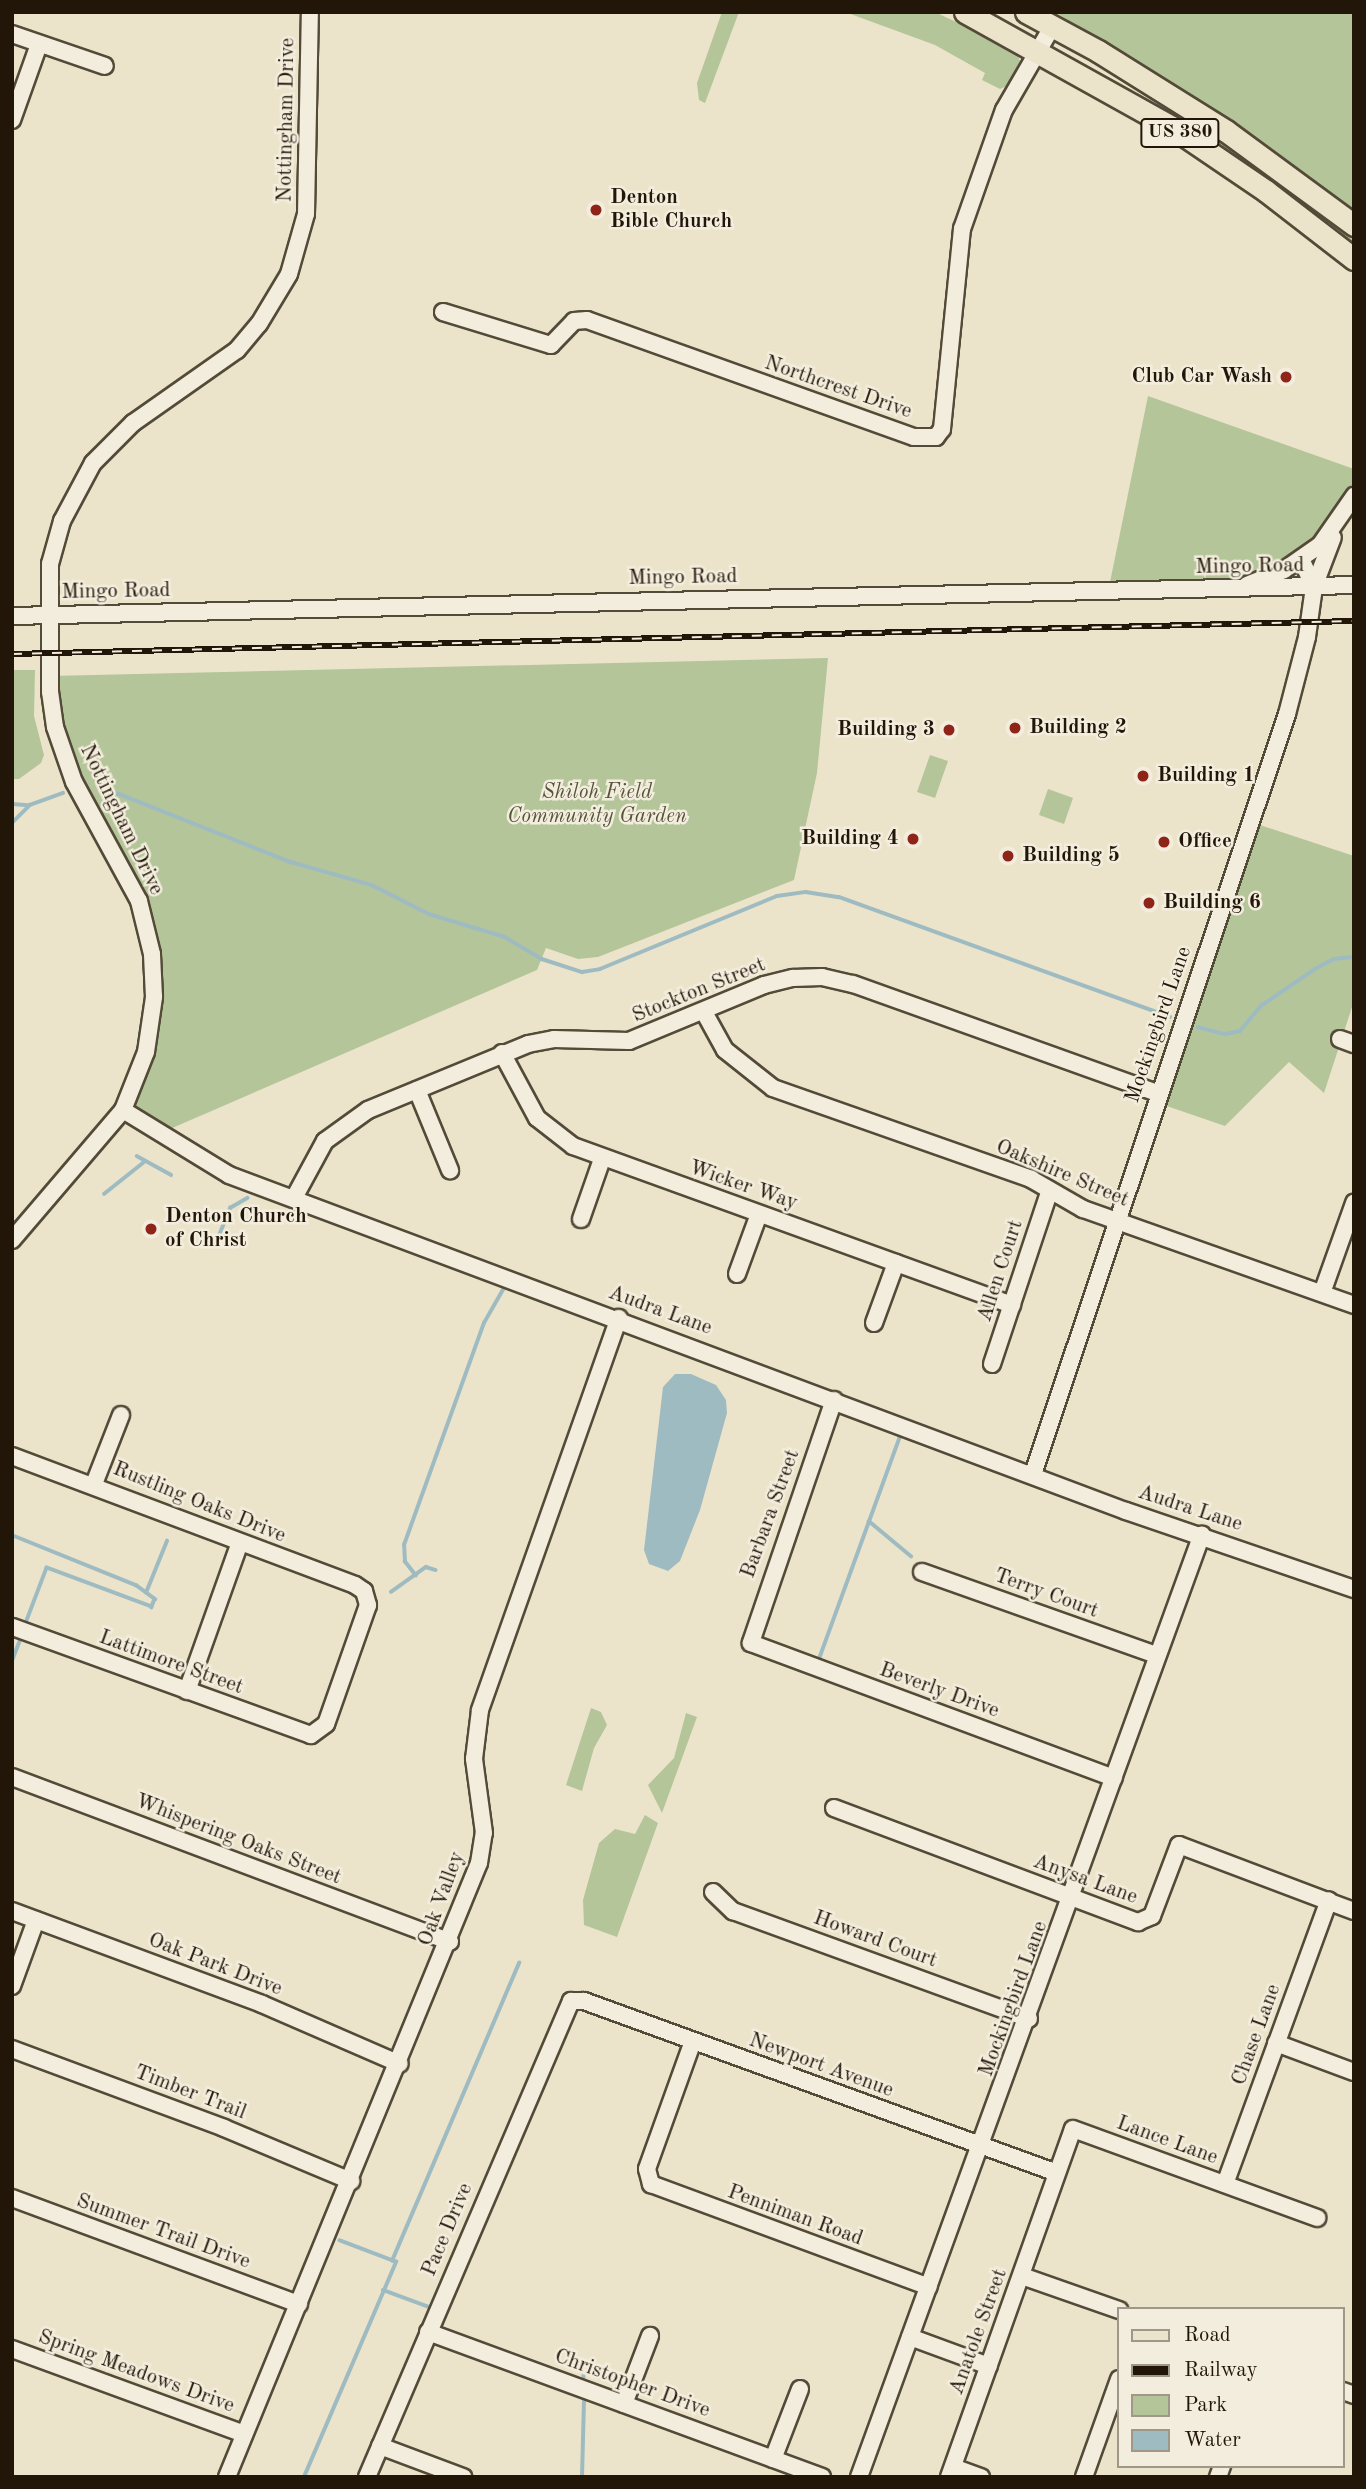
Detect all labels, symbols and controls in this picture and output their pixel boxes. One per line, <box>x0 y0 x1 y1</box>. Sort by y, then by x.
street label: Nottingham Drive <box>273 38 301 202</box>
road number: US 380 <box>1140 118 1220 148</box>
place label: Denton Bible Church <box>610 185 732 235</box>
marker: Denton Bible Church <box>588 202 604 218</box>
street label: Northcrest Drive <box>761 351 915 425</box>
place label: Club Car Wash <box>1132 364 1272 390</box>
marker: Club Car Wash <box>1278 369 1294 385</box>
street label: Mingo Road <box>1195 553 1305 581</box>
street label: Mingo Road <box>628 564 738 592</box>
street label: Mingo Road <box>61 578 171 606</box>
place label: Building 2 <box>1029 715 1127 741</box>
place label: Building 3 <box>837 717 935 743</box>
marker: Building 2 <box>1007 720 1023 736</box>
marker: Building 3 <box>941 722 957 738</box>
street label: Nottingham Drive <box>74 741 168 899</box>
place label: Building 1 <box>1157 763 1255 789</box>
marker: Building 1 <box>1135 768 1151 784</box>
park label: Shiloh Field Community Garden <box>507 780 687 830</box>
place label: Building 4 <box>801 826 899 852</box>
place label: Office <box>1178 829 1232 855</box>
marker: Building 4 <box>905 831 921 847</box>
marker: Office <box>1156 834 1172 850</box>
place label: Building 5 <box>1022 843 1120 869</box>
marker: Building 5 <box>1000 848 1016 864</box>
place label: Building 6 <box>1163 890 1261 916</box>
marker: Building 6 <box>1141 895 1157 911</box>
street label: Mockingbird Lane <box>1120 943 1198 1107</box>
street label: Stockton Street <box>629 953 769 1029</box>
street label: Oakshire Street <box>992 1135 1132 1213</box>
street label: Wicker Way <box>685 1156 801 1216</box>
place label: Denton Church of Christ <box>165 1204 307 1254</box>
street label: Allen Court <box>973 1217 1029 1325</box>
marker: Denton Church of Christ <box>143 1221 159 1237</box>
street label: Audra Lane <box>605 1281 715 1341</box>
street label: Barbara Street <box>736 1446 806 1582</box>
street label: Rustling Oaks Drive <box>109 1457 289 1549</box>
street label: Audra Lane <box>1134 1480 1246 1538</box>
street label: Terry Court <box>990 1563 1102 1625</box>
street label: Lattimore Street <box>95 1625 247 1701</box>
street label: Beverly Drive <box>876 1658 1002 1724</box>
street label: Whispering Oaks Street <box>131 1789 345 1891</box>
street label: Oak Valley <box>413 1848 471 1950</box>
street label: Anysa Lane <box>1029 1849 1141 1911</box>
street label: Howard Court <box>810 1906 940 1974</box>
street label: Mockingbird Lane <box>974 1918 1054 2080</box>
street label: Oak Park Drive <box>144 1928 286 2002</box>
street label: Chase Lane <box>1227 1981 1287 2089</box>
street label: Newport Avenue <box>745 2028 897 2104</box>
street label: Timber Trail <box>131 2060 249 2126</box>
street label: Lance Lane <box>1113 2111 1221 2171</box>
street label: Pace Drive <box>417 2180 479 2280</box>
street label: Penniman Road <box>724 2180 866 2252</box>
street label: Summer Trail Drive <box>73 2189 253 2275</box>
street label: Anatole Street <box>945 2265 1013 2399</box>
legend <box>1118 2307 1345 2468</box>
street label: Spring Meadows Drive <box>34 2325 238 2419</box>
text: Road <box>1184 2325 1231 2346</box>
street label: Christopher Drive <box>551 2344 713 2424</box>
text: Railway <box>1184 2360 1258 2381</box>
text: Park <box>1184 2395 1227 2416</box>
text: Water <box>1184 2430 1241 2451</box>

